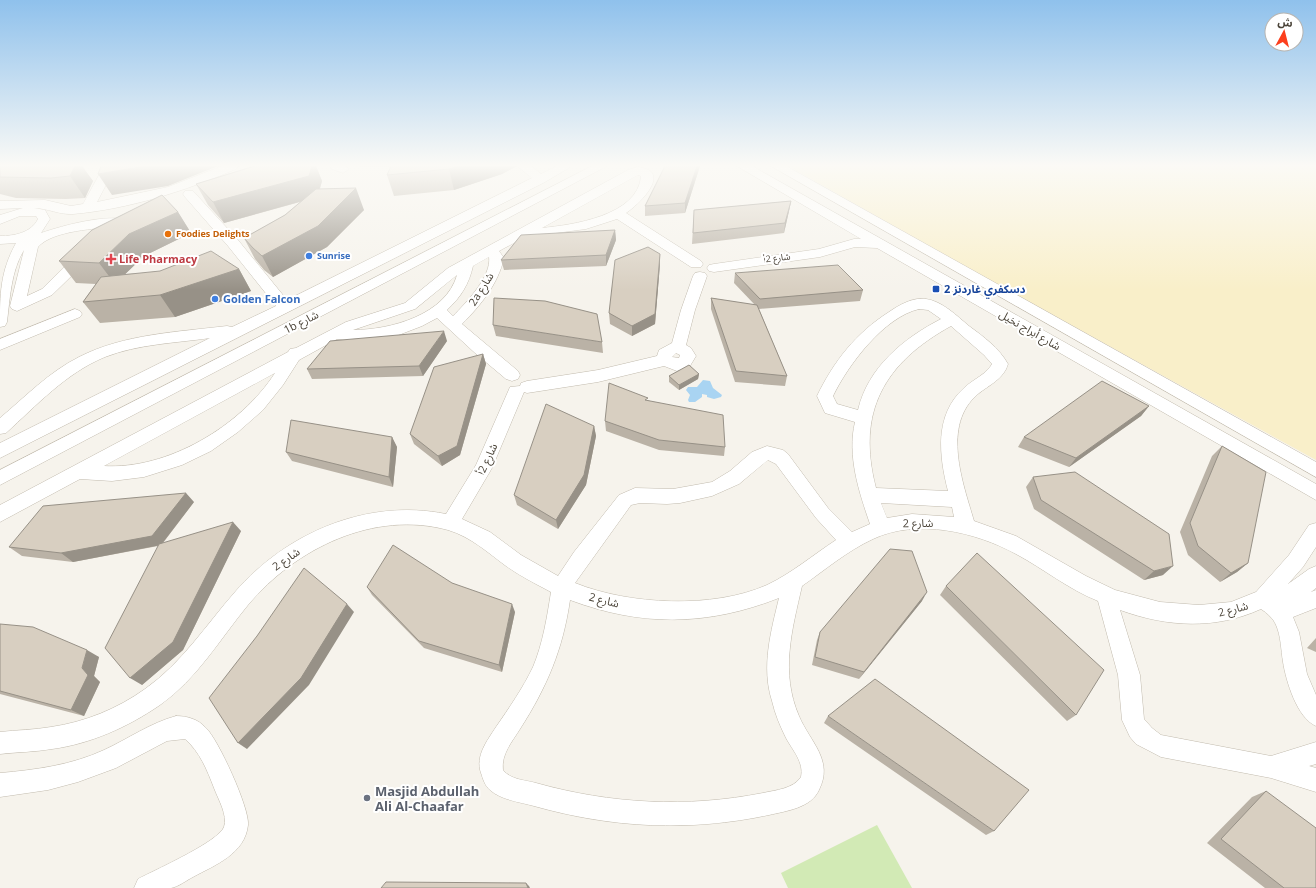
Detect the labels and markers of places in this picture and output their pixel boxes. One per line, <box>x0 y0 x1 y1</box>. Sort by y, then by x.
place label: Foodies Delights <box>176 227 250 240</box>
marker: Foodies Delights <box>163 229 173 239</box>
place label: Sunrise <box>317 249 350 262</box>
place label: Life Pharmacy <box>119 251 198 266</box>
marker: Sunrise <box>304 251 314 261</box>
marker: Life Pharmacy <box>106 254 116 264</box>
place label: دسكفري غاردنز 2 <box>944 281 1026 299</box>
marker: دسكفري غاردنز 2 <box>931 284 941 294</box>
place label: Golden Falcon <box>223 291 300 306</box>
marker: Golden Falcon <box>210 294 220 304</box>
place label: Masjid Abdullah Ali Al-Chaafar <box>375 782 479 815</box>
marker: Masjid Abdullah Ali Al-Chaafar <box>362 793 372 803</box>

